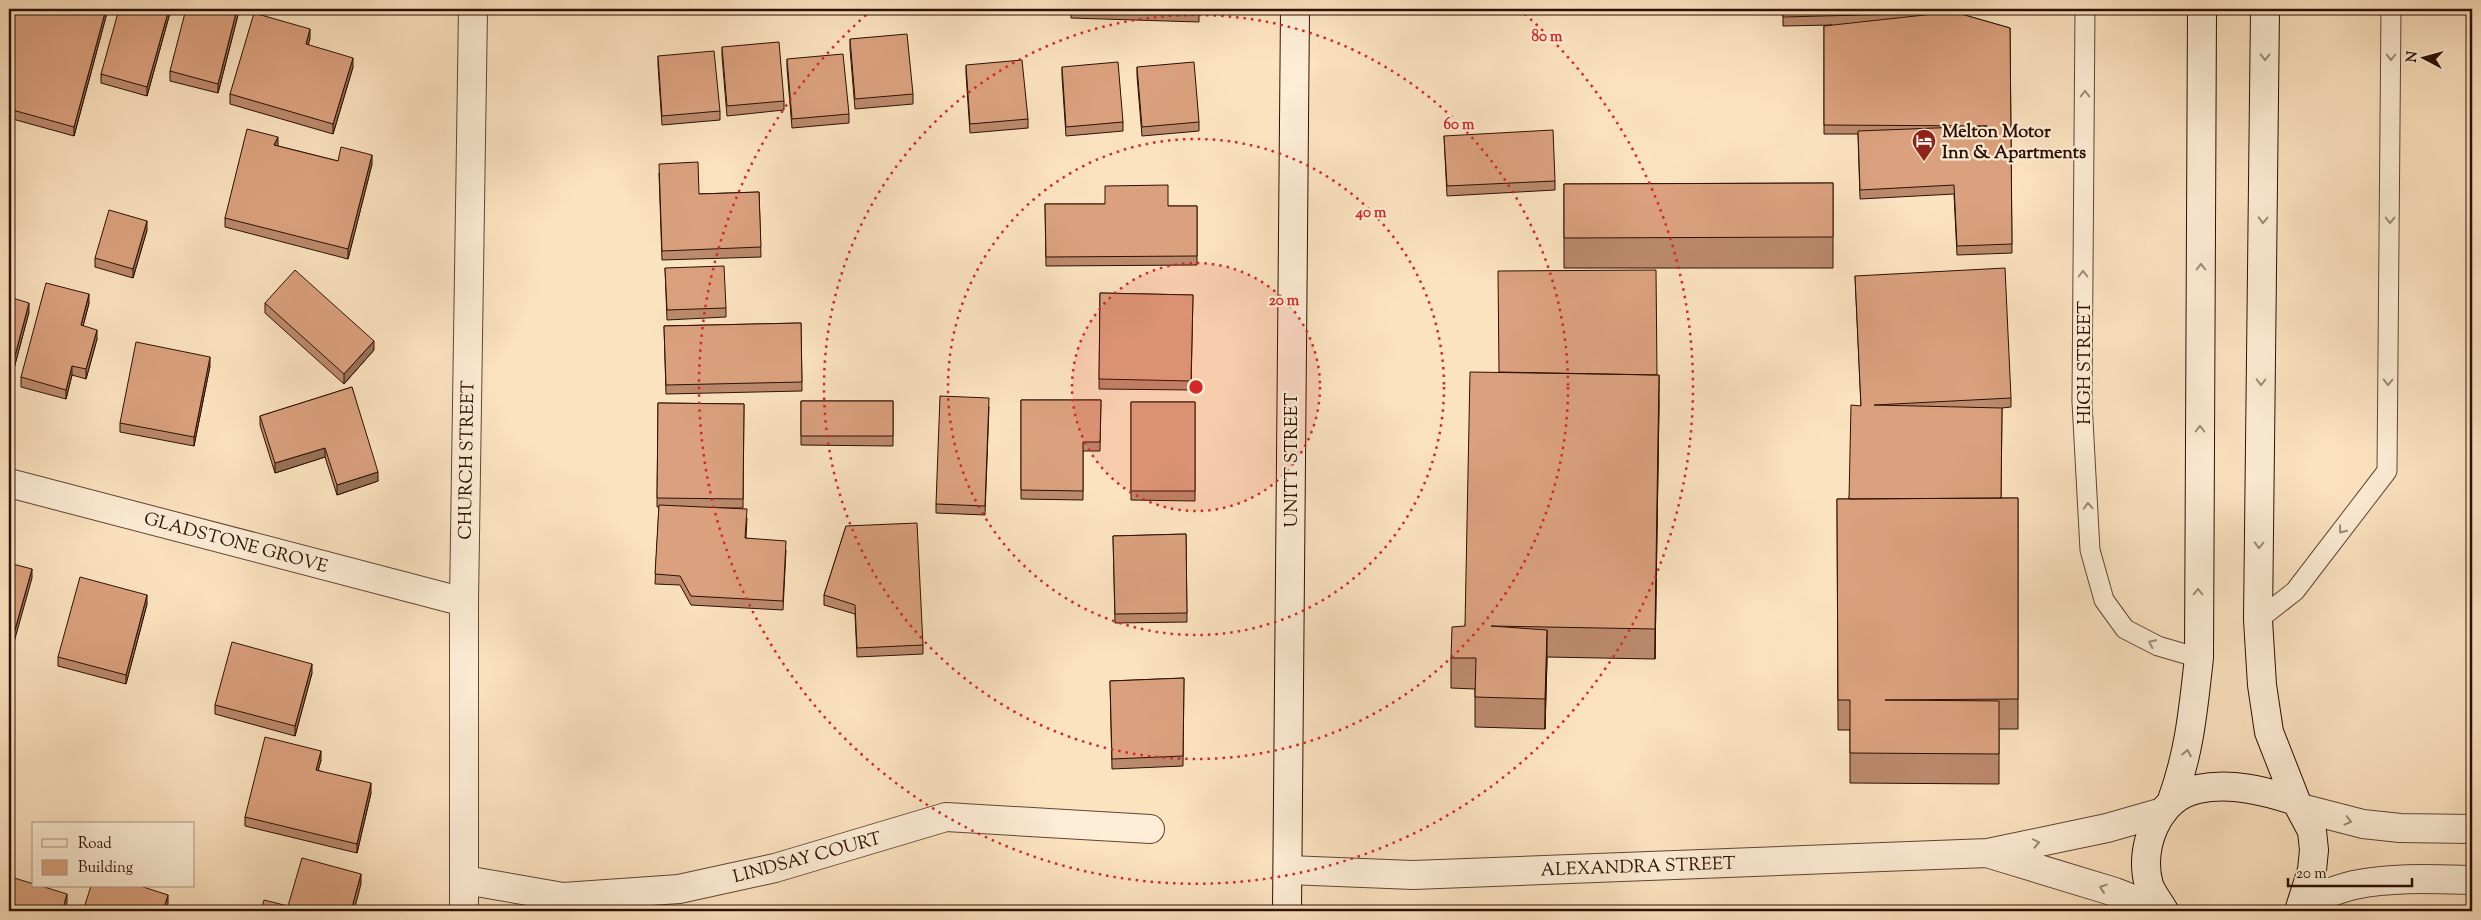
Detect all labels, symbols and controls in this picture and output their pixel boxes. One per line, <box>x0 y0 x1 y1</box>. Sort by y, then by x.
text: 80 m <box>1531 27 1563 48</box>
north arrow <box>2398 32 2448 82</box>
text: N <box>2403 50 2424 63</box>
one-way arrow <box>2260 54 2270 62</box>
one-way arrow <box>2386 54 2396 62</box>
one-way arrow <box>2080 89 2090 97</box>
text: 60 m <box>1444 115 1475 136</box>
place label: Melton Motor Inn & Apartments <box>1942 120 2086 167</box>
hotel icon: Melton Motor Inn & Apartments <box>1911 128 1937 162</box>
text: 40 m <box>1355 203 1387 224</box>
one-way arrow <box>2258 216 2268 224</box>
one-way arrow <box>2385 216 2395 224</box>
one-way arrow <box>2196 262 2206 270</box>
one-way arrow <box>2078 269 2088 277</box>
text: 20 m <box>1269 291 1300 312</box>
street label: HIGH STREET <box>2073 301 2099 425</box>
centre of rings <box>1187 378 1205 396</box>
one-way arrow <box>2256 379 2266 387</box>
one-way arrow <box>2383 379 2393 387</box>
street label: CHURCH STREET <box>454 380 482 540</box>
street label: UNITT STREET <box>1280 392 1306 527</box>
one-way arrow <box>2195 425 2205 432</box>
one-way arrow <box>2082 502 2093 510</box>
street label: GLADSTONE GROVE <box>141 507 330 581</box>
one-way arrow <box>2339 524 2348 534</box>
one-way arrow <box>2254 542 2264 549</box>
one-way arrow <box>2193 587 2204 595</box>
one-way arrow <box>2149 639 2158 649</box>
one-way arrow <box>2181 749 2192 758</box>
one-way arrow <box>2343 815 2351 825</box>
legend <box>32 822 195 888</box>
street label: LINDSAY COURT <box>730 827 885 891</box>
text: Road <box>78 834 112 855</box>
one-way arrow <box>2032 839 2041 849</box>
street label: ALEXANDRA STREET <box>1540 852 1736 884</box>
scale bar <box>2288 855 2412 887</box>
text: Building <box>78 858 133 879</box>
text: 20 m <box>2296 864 2327 885</box>
one-way arrow <box>2099 884 2107 894</box>

